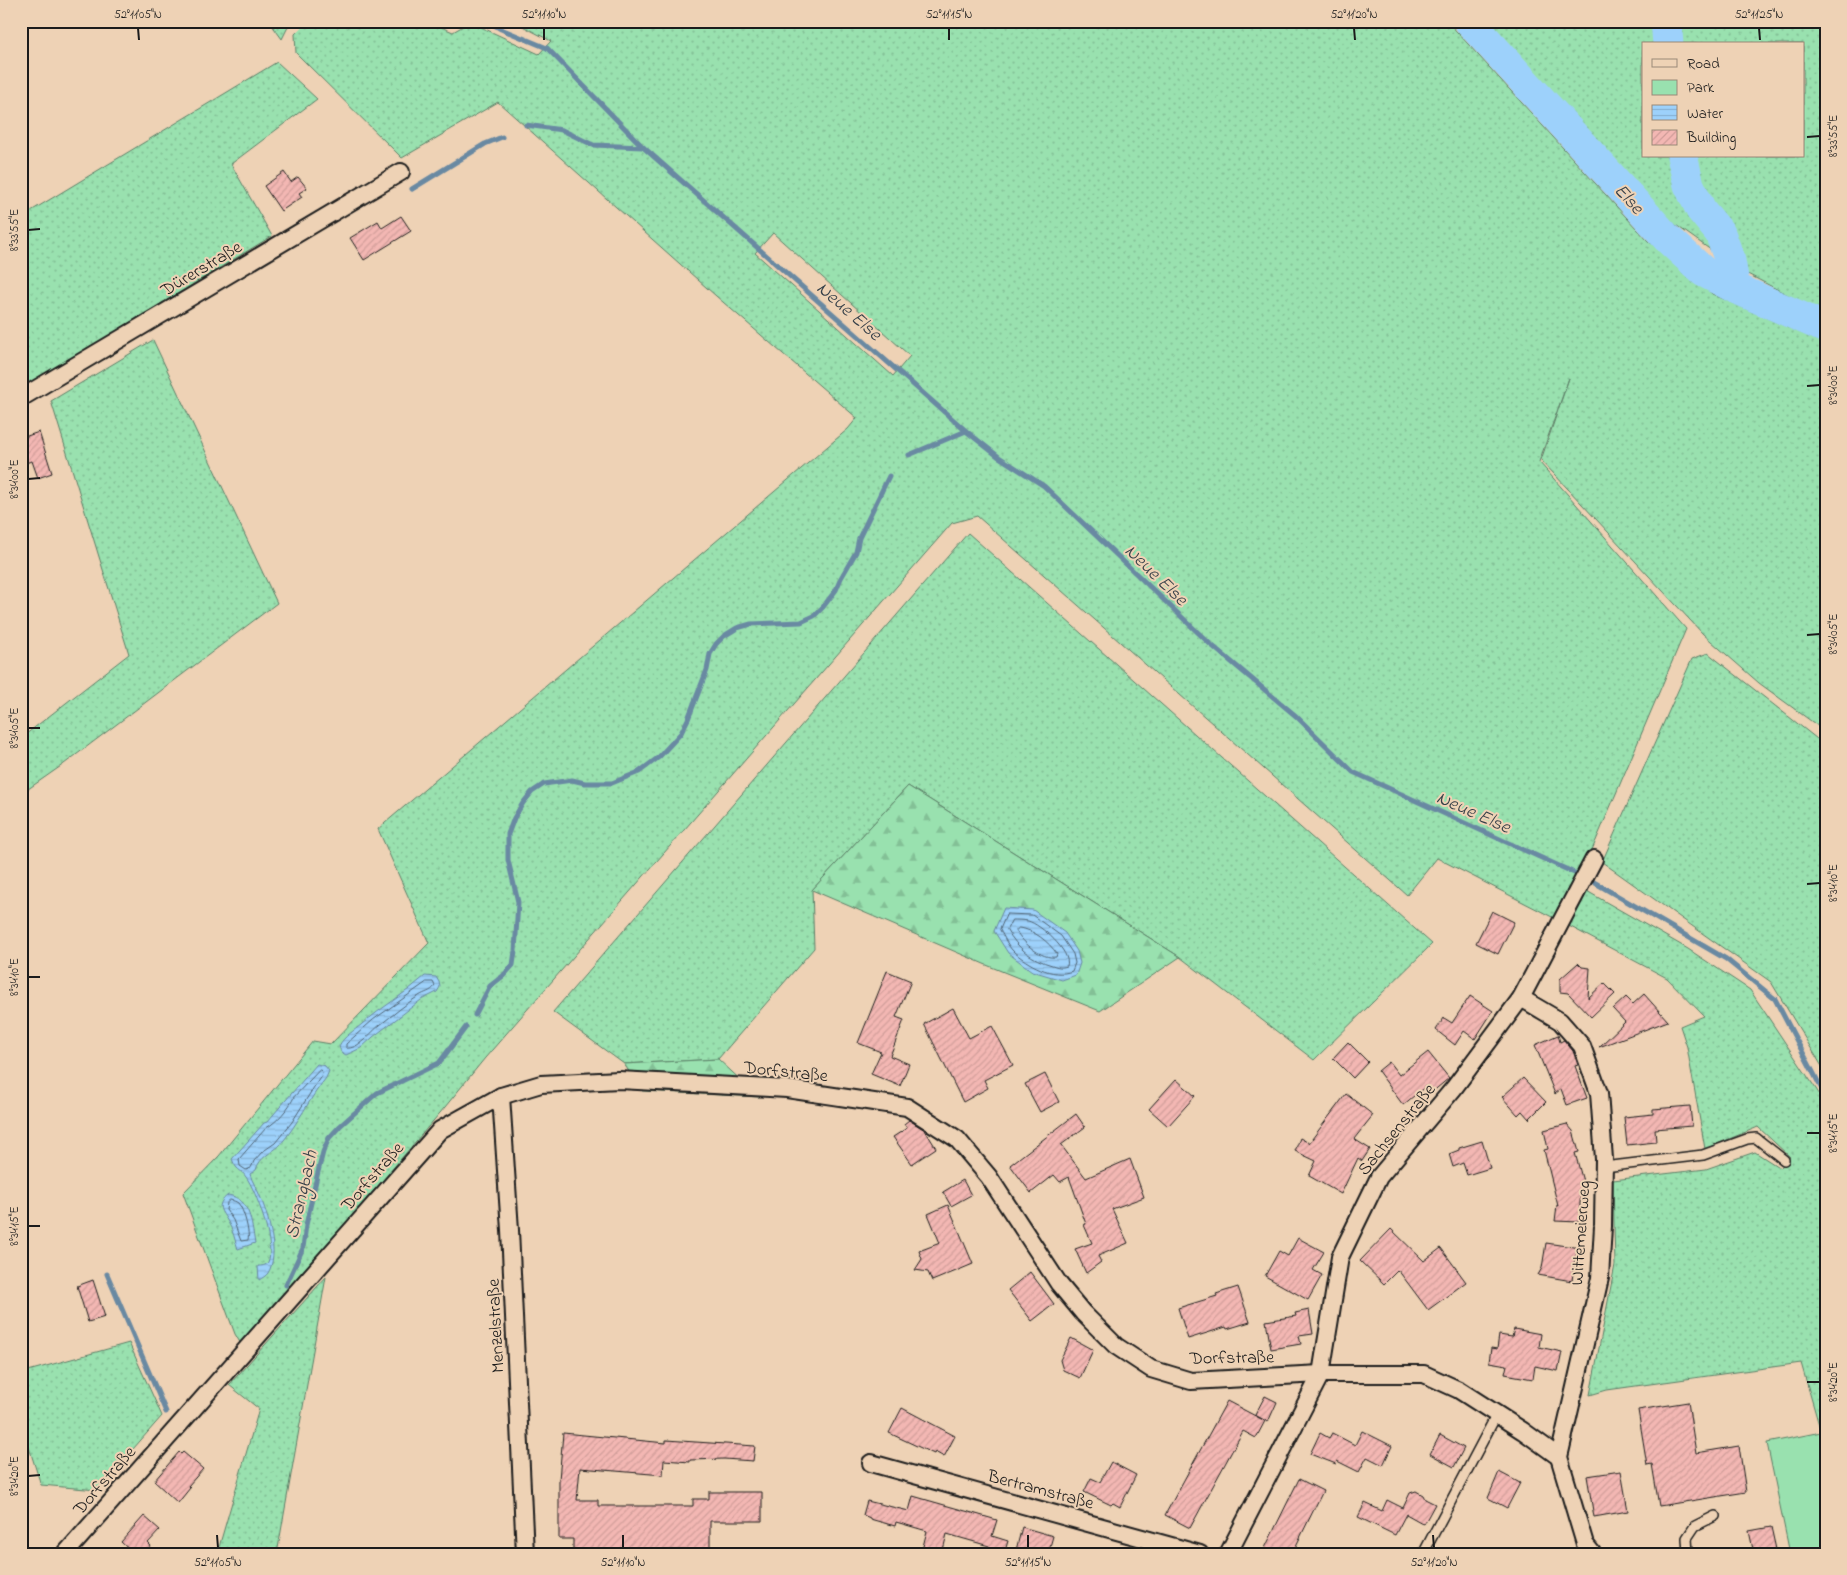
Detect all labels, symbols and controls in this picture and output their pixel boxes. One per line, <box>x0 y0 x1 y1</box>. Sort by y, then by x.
text: 52°11'05"N <box>114 6 162 24</box>
text: 52°11'10"N <box>522 6 566 24</box>
text: 52°11'15"N <box>926 6 972 24</box>
text: 52°11'20"N <box>1331 6 1378 24</box>
text: 52°11'25"N <box>1735 6 1783 24</box>
legend <box>1642 42 1804 158</box>
text: Road <box>1687 53 1720 75</box>
text: Park <box>1687 77 1715 99</box>
text: Water <box>1687 103 1723 125</box>
text: 8°33'55"E <box>1825 115 1843 157</box>
text: Building <box>1686 127 1736 150</box>
water label: Else <box>1607 178 1650 222</box>
text: 8°33'55"E <box>6 209 24 251</box>
street label: Dürerstraße <box>156 235 248 305</box>
water label: Neue Else <box>810 276 888 349</box>
text: 8°34'00"E <box>1825 365 1843 405</box>
text: 8°34'00"E <box>6 459 24 499</box>
water label: Neue Else <box>1118 539 1194 614</box>
text: 8°34'05"E <box>1825 613 1843 655</box>
text: 8°34'05"E <box>6 707 24 749</box>
water label: Neue Else <box>1432 785 1516 842</box>
text: 8°34'10"E <box>1825 864 1843 902</box>
text: 8°34'10"E <box>6 958 24 996</box>
street label: Dorfstraße <box>741 1056 830 1090</box>
street label: Sachsenstraße <box>1352 1078 1443 1182</box>
text: 8°34'15"E <box>1825 1113 1843 1153</box>
street label: Dorfstraße <box>335 1136 412 1218</box>
water label: Strangbach <box>279 1147 327 1242</box>
street label: Wittemeierweg <box>1565 1180 1600 1287</box>
text: 8°34'15"E <box>6 1206 24 1246</box>
street label: Menzelstraße <box>481 1277 512 1374</box>
street label: Dorfstraße <box>1189 1345 1275 1373</box>
text: 8°34'20"E <box>1825 1362 1843 1402</box>
street label: Dorfstraße <box>67 1440 144 1522</box>
text: 8°34'20"E <box>6 1456 24 1496</box>
street label: Bertramstraße <box>983 1464 1097 1518</box>
text: 52°11'05"N <box>194 1554 242 1572</box>
text: 52°11'10"N <box>601 1554 645 1572</box>
text: 52°11'15"N <box>1005 1554 1051 1572</box>
text: 52°11'20"N <box>1411 1554 1458 1572</box>

